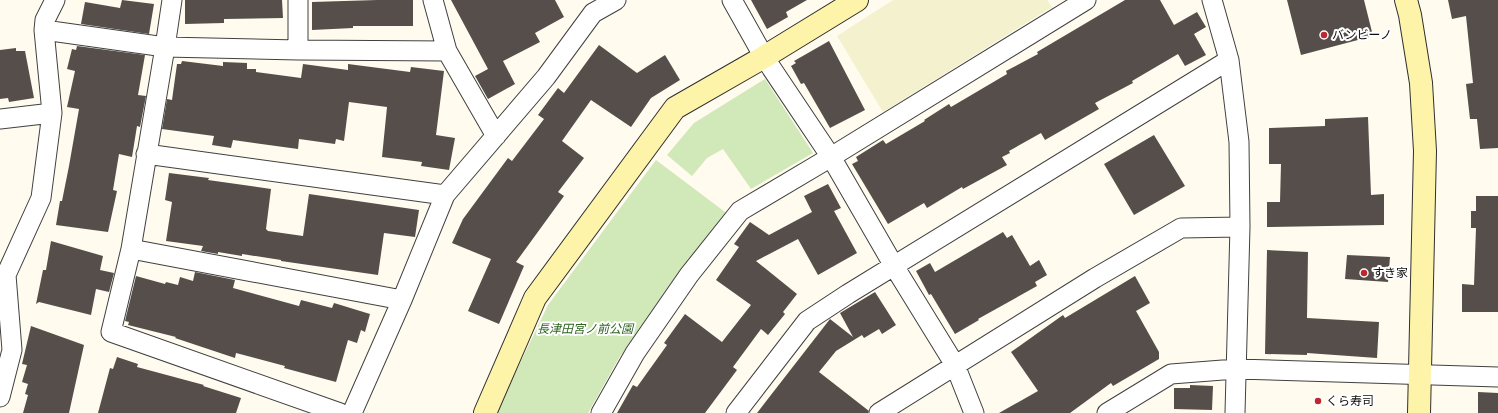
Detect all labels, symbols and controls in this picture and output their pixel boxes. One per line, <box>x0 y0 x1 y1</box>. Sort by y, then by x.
place label: バンビーノ <box>1332 27 1392 43</box>
marker: バンビーノ <box>1319 30 1329 40</box>
place label: すき家 <box>1372 265 1408 281</box>
marker: すき家 <box>1359 268 1369 278</box>
park label: 長津田宮ノ前公園 <box>537 321 635 337</box>
place label: くら寿司 <box>1326 393 1374 409</box>
marker: くら寿司 <box>1313 396 1323 406</box>

